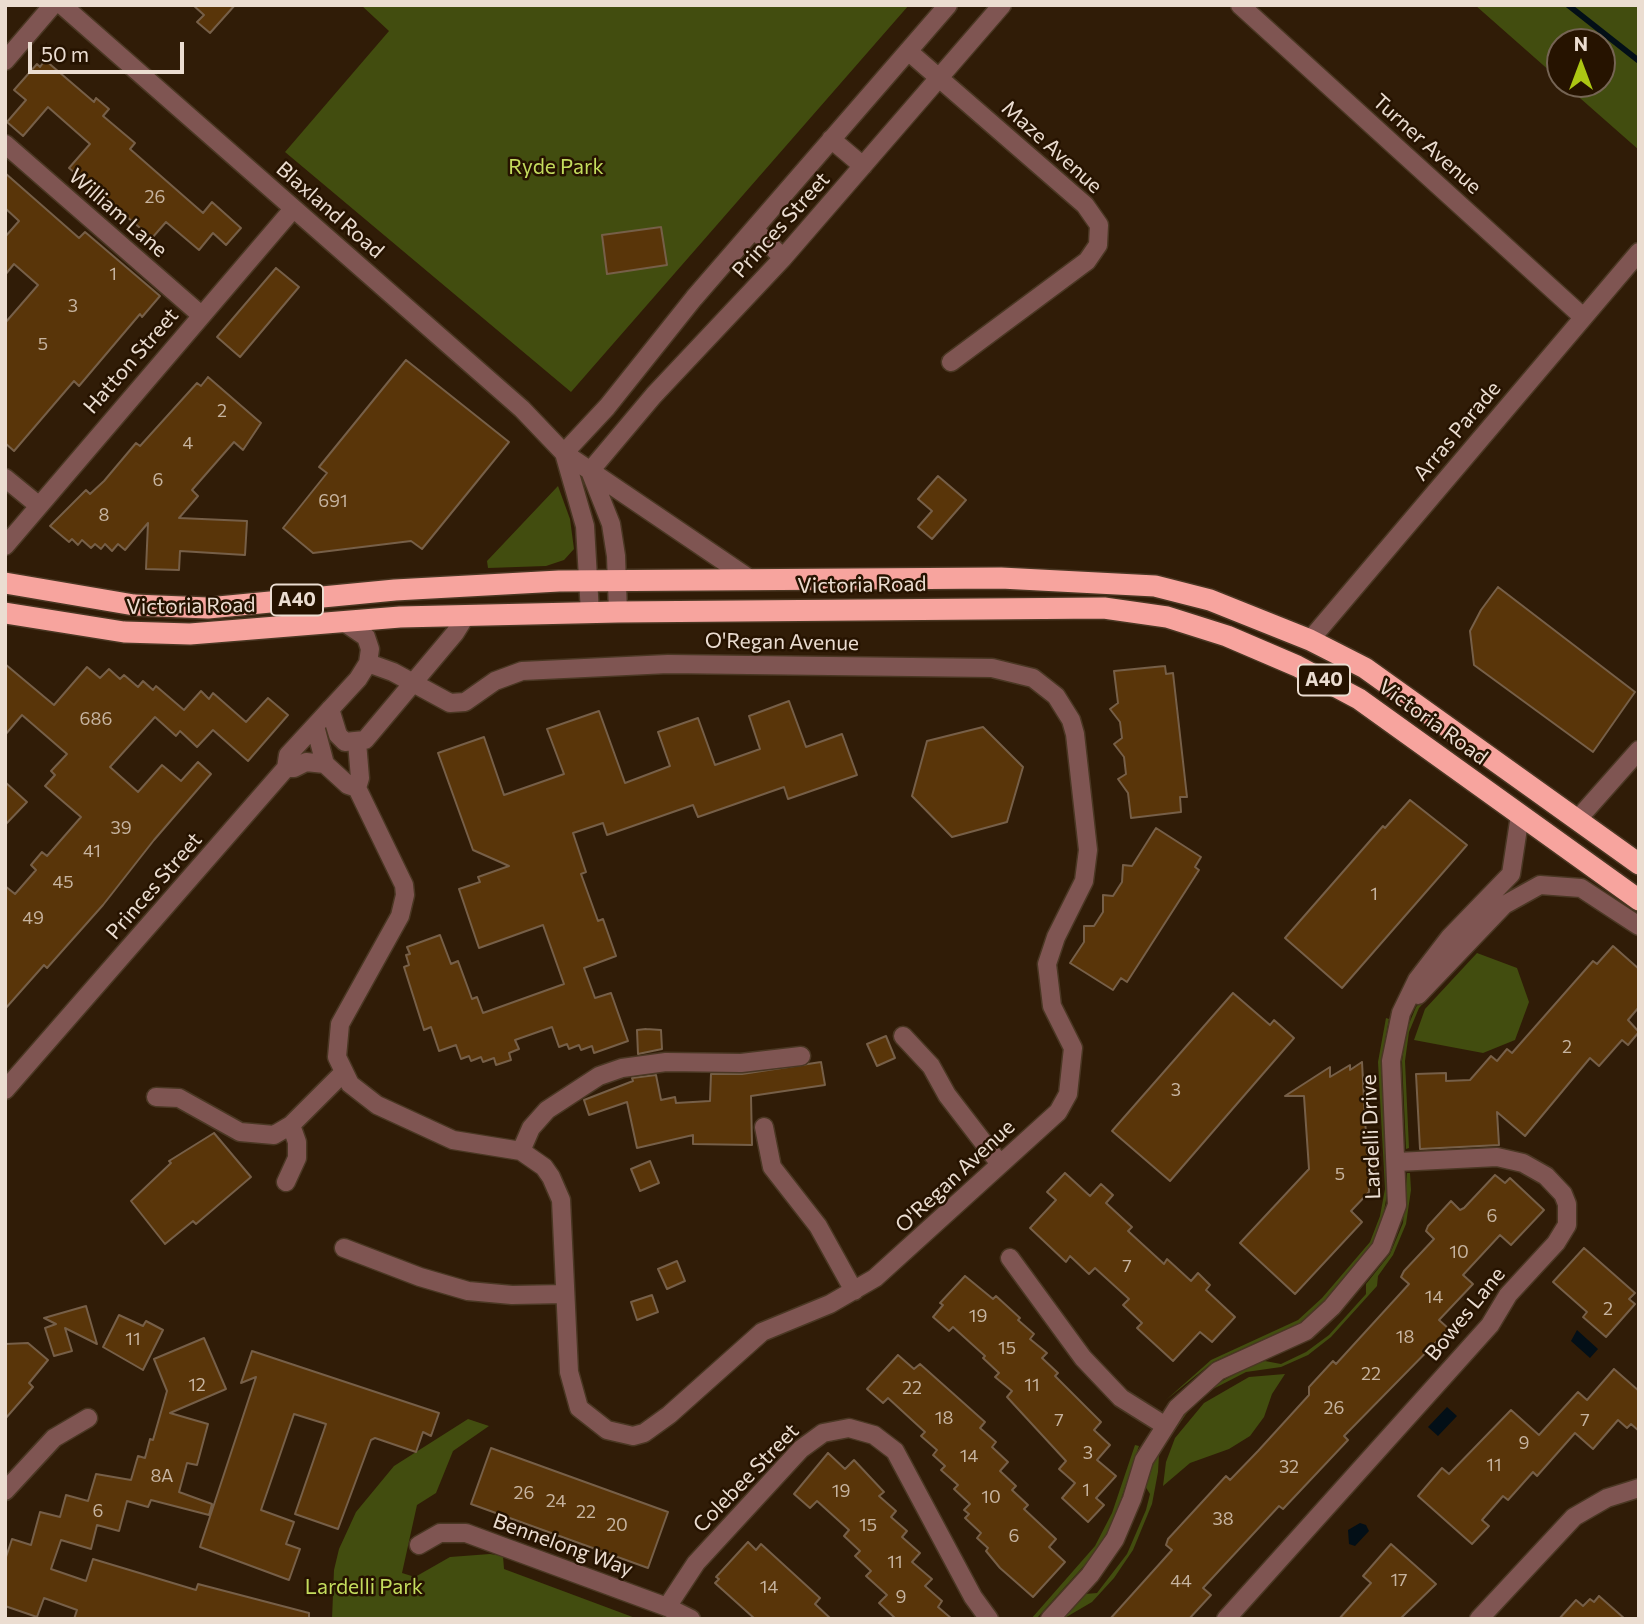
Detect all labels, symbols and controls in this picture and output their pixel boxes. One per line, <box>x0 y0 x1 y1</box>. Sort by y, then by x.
scale bar <box>32 28 187 72</box>
north arrow <box>1546 28 1616 98</box>
text: N <box>1574 32 1588 55</box>
text: 50 m <box>41 41 89 66</box>
street label: Turner Avenue <box>1368 89 1486 199</box>
street label: Maze Avenue <box>997 95 1107 199</box>
park label: Ryde Park <box>508 154 604 180</box>
street label: Blaxland Road <box>271 156 389 264</box>
street label: William Lane <box>64 163 172 263</box>
street label: Princes Street <box>727 167 835 283</box>
house number: 26 <box>145 186 165 208</box>
house number: 1 <box>109 263 117 285</box>
house number: 3 <box>68 295 78 317</box>
street label: Hatton Street <box>78 303 184 419</box>
house number: 5 <box>38 333 48 355</box>
street label: Arras Parade <box>1408 376 1506 486</box>
house number: 2 <box>217 400 227 422</box>
house number: 4 <box>183 432 193 454</box>
house number: 6 <box>153 469 163 491</box>
house number: 691 <box>318 490 348 512</box>
house number: 8 <box>99 504 109 526</box>
street label: Victoria Road <box>797 571 927 599</box>
road number: A40 <box>271 584 323 615</box>
street label: Victoria Road <box>126 592 256 620</box>
street label: O'Regan Avenue <box>705 628 859 656</box>
road number: A40 <box>1298 664 1350 695</box>
street label: Victoria Road <box>1373 674 1493 770</box>
house number: 686 <box>80 708 112 730</box>
house number: 39 <box>110 817 132 839</box>
street label: Princes Street <box>101 827 207 945</box>
house number: 41 <box>83 840 101 862</box>
house number: 45 <box>52 871 74 893</box>
house number: 1 <box>1370 883 1378 905</box>
house number: 49 <box>22 907 44 929</box>
house number: 2 <box>1562 1036 1572 1058</box>
street label: Lardelli Drive <box>1356 1074 1386 1200</box>
house number: 3 <box>1171 1079 1181 1101</box>
street label: O'Regan Avenue <box>890 1114 1020 1238</box>
house number: 5 <box>1335 1163 1345 1185</box>
house number: 6 <box>1487 1205 1497 1227</box>
house number: 10 <box>1449 1241 1469 1263</box>
house number: 7 <box>1122 1255 1132 1277</box>
street label: Bowes Lane <box>1420 1262 1510 1366</box>
house number: 14 <box>1425 1286 1443 1308</box>
house number: 2 <box>1603 1298 1613 1320</box>
house number: 19 <box>969 1305 987 1327</box>
house number: 18 <box>1396 1326 1414 1348</box>
house number: 11 <box>125 1328 141 1350</box>
house number: 15 <box>998 1337 1016 1359</box>
house number: 22 <box>1361 1363 1381 1385</box>
house number: 12 <box>188 1374 206 1396</box>
house number: 11 <box>1024 1374 1040 1396</box>
house number: 22 <box>902 1377 922 1399</box>
house number: 26 <box>1324 1397 1344 1419</box>
house number: 18 <box>935 1407 953 1429</box>
house number: 7 <box>1054 1409 1064 1431</box>
house number: 7 <box>1580 1409 1590 1431</box>
street label: Colebee Street <box>688 1418 804 1538</box>
house number: 9 <box>1519 1432 1529 1454</box>
house number: 3 <box>1083 1442 1093 1464</box>
house number: 14 <box>960 1445 978 1467</box>
house number: 11 <box>1486 1454 1502 1476</box>
house number: 32 <box>1279 1456 1299 1478</box>
house number: 8A <box>151 1465 173 1487</box>
house number: 1 <box>1082 1479 1090 1501</box>
house number: 19 <box>832 1480 850 1502</box>
house number: 26 <box>514 1482 534 1504</box>
house number: 10 <box>981 1486 1001 1508</box>
house number: 24 <box>546 1490 566 1512</box>
house number: 6 <box>93 1500 103 1522</box>
house number: 22 <box>576 1501 596 1523</box>
street label: Bennelong Way <box>490 1508 636 1582</box>
house number: 38 <box>1212 1508 1234 1530</box>
house number: 20 <box>606 1514 628 1536</box>
house number: 15 <box>859 1514 877 1536</box>
house number: 6 <box>1009 1525 1019 1547</box>
house number: 11 <box>887 1551 903 1573</box>
house number: 17 <box>1390 1569 1408 1591</box>
house number: 44 <box>1170 1570 1192 1592</box>
park label: Lardelli Park <box>305 1574 423 1600</box>
house number: 14 <box>760 1576 778 1598</box>
house number: 9 <box>896 1586 906 1608</box>

